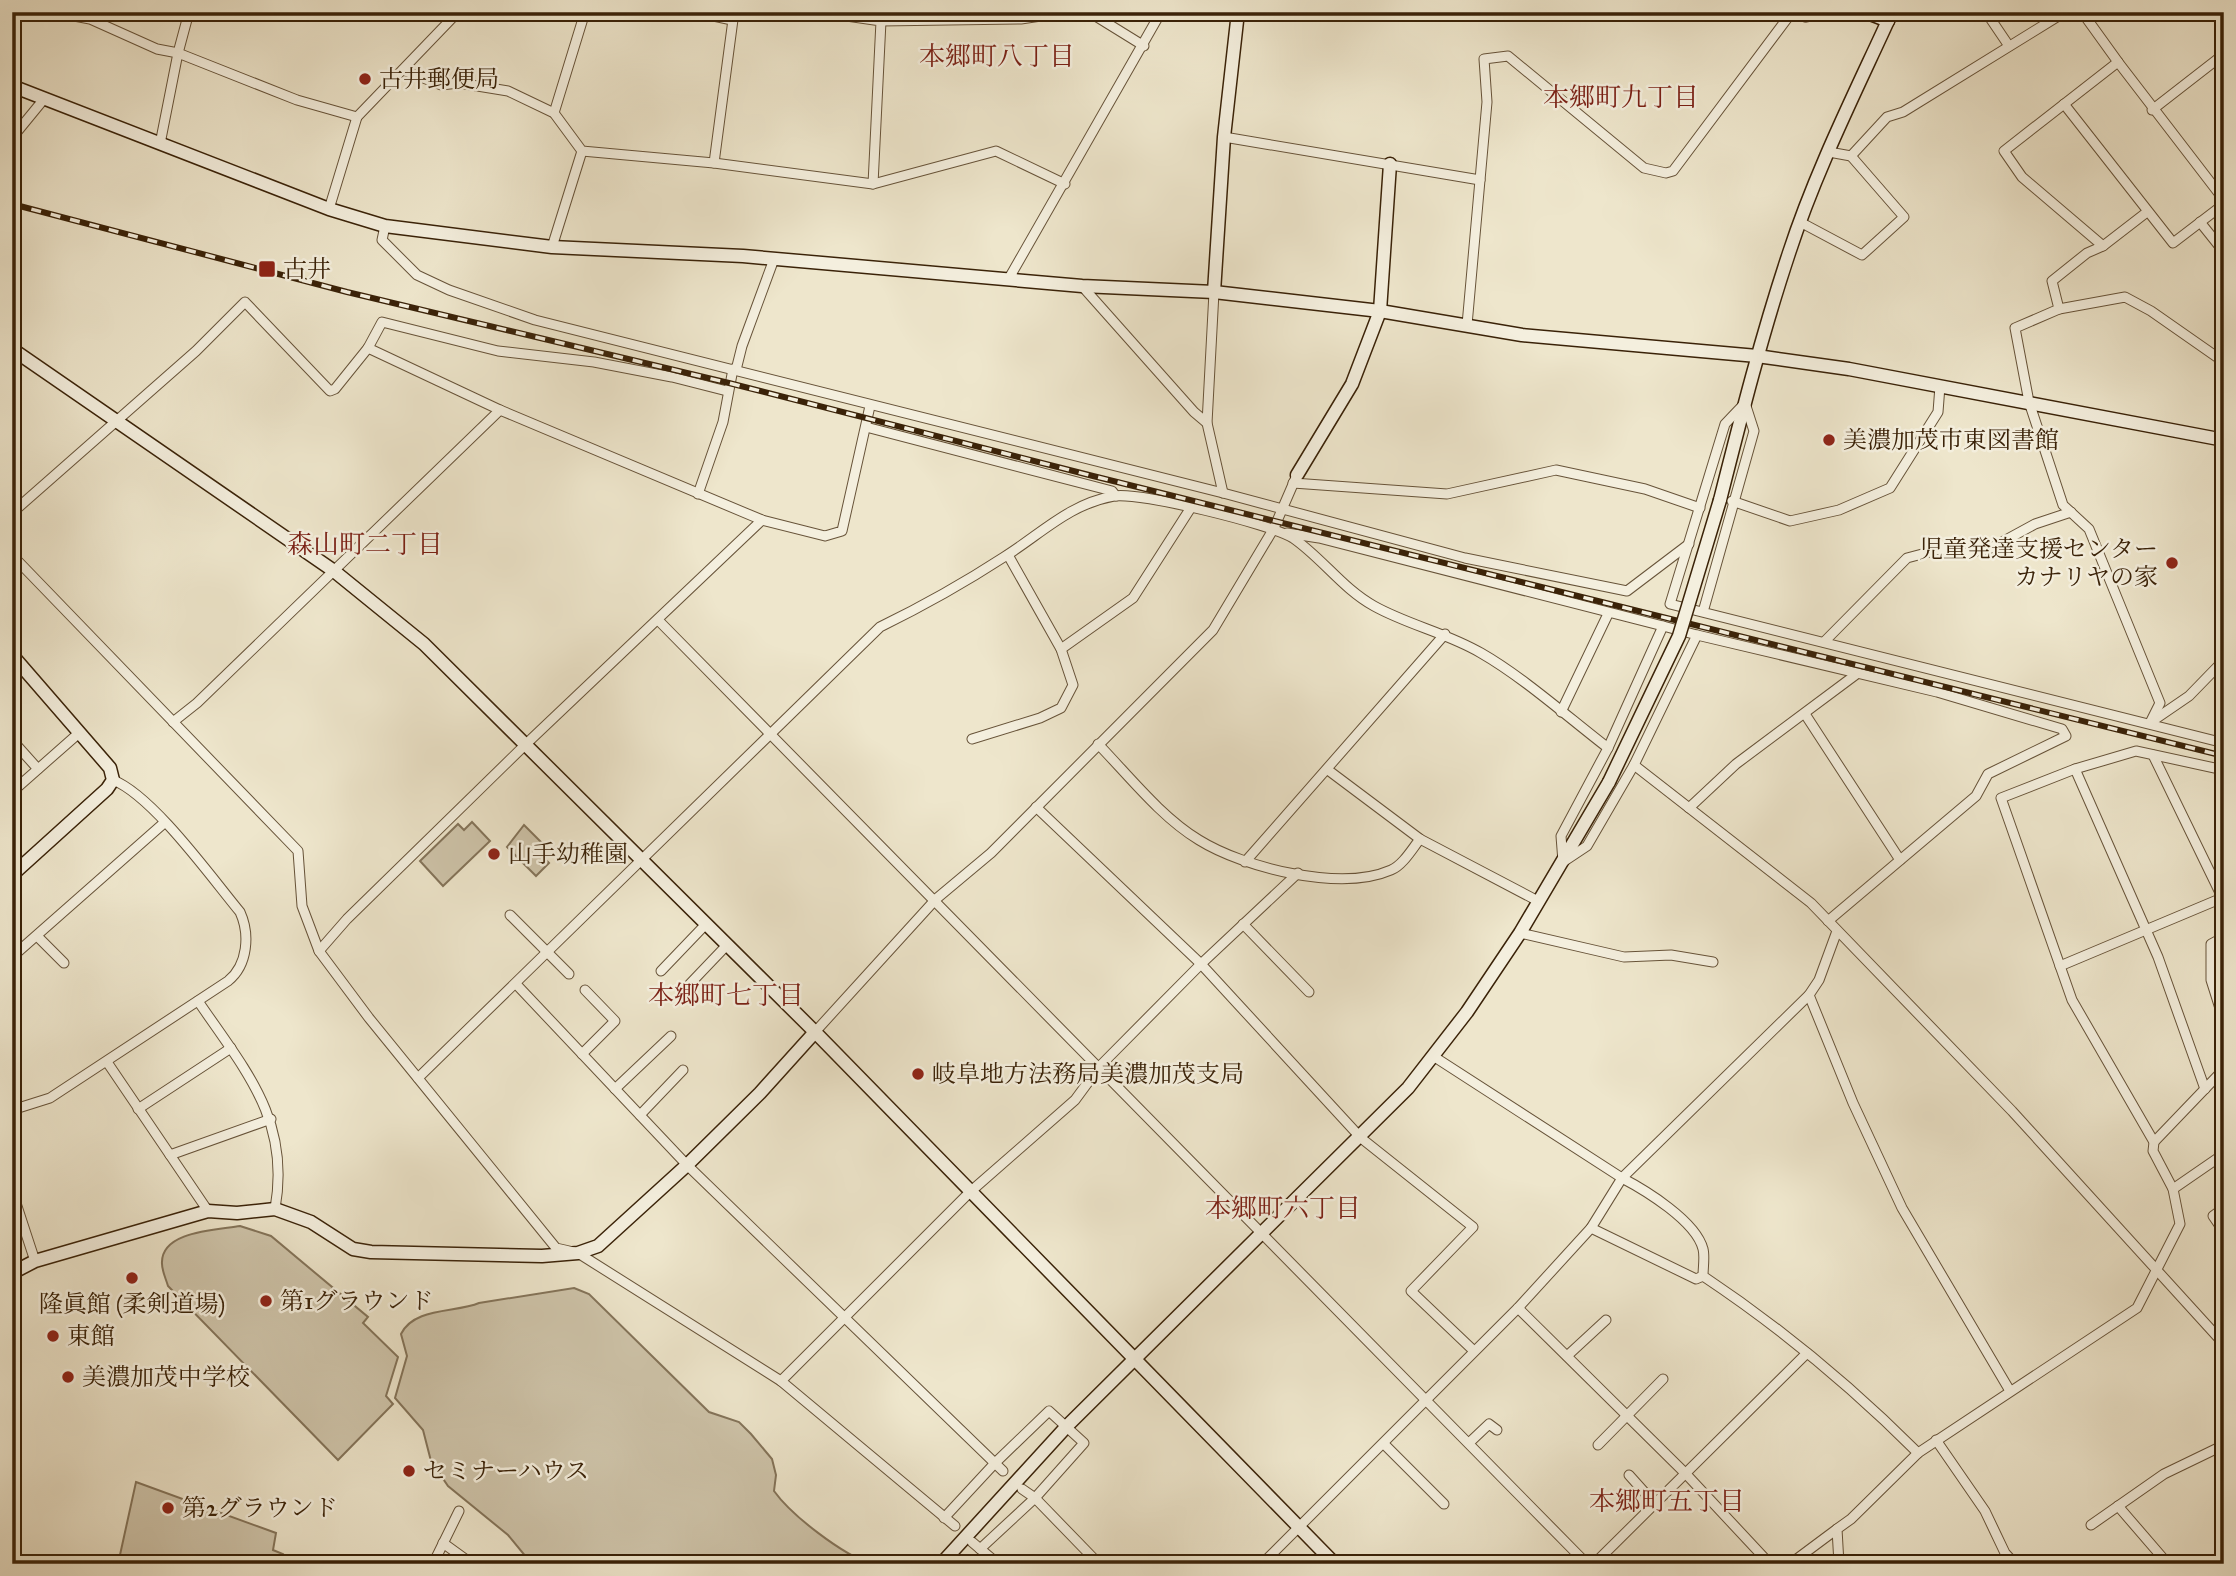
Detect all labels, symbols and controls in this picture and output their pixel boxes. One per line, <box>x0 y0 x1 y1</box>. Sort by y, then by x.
district label: 本郷町八丁目 <box>919 40 1075 72</box>
place label: 古井郵便局 <box>379 64 499 94</box>
marker: 古井郵便局 <box>357 71 373 87</box>
district label: 本郷町九丁目 <box>1543 81 1699 113</box>
place label: 古井 <box>283 254 331 284</box>
marker: 古井 <box>257 259 277 279</box>
place label: 美濃加茂市東図書館 <box>1843 425 2059 455</box>
marker: 美濃加茂市東図書館 <box>1821 432 1837 448</box>
district label: 森山町二丁目 <box>287 528 443 560</box>
place label: 児童発達支援センター カナリヤの家 <box>1919 534 2158 592</box>
marker: 児童発達支援センター カナリヤの家 <box>2164 555 2180 571</box>
place label: 山手幼稚園 <box>508 839 628 869</box>
marker: 山手幼稚園 <box>486 846 502 862</box>
district label: 本郷町七丁目 <box>648 979 804 1011</box>
place label: 岐阜地方法務局美濃加茂支局 <box>932 1059 1244 1089</box>
marker: 岐阜地方法務局美濃加茂支局 <box>910 1066 926 1082</box>
district label: 本郷町六丁目 <box>1205 1192 1361 1224</box>
marker: 隆眞館 (柔剣道場) <box>124 1270 140 1286</box>
place label: 第1グラウンド <box>280 1286 433 1316</box>
place label: 隆眞館 (柔剣道場) <box>39 1289 225 1319</box>
marker: 第1グラウンド <box>258 1293 274 1309</box>
place label: 東館 <box>67 1321 115 1351</box>
marker: 東館 <box>45 1328 61 1344</box>
place label: 美濃加茂中学校 <box>82 1362 250 1392</box>
marker: 美濃加茂中学校 <box>60 1369 76 1385</box>
place label: セミナーハウス <box>423 1456 589 1486</box>
marker: セミナーハウス <box>401 1463 417 1479</box>
district label: 本郷町五丁目 <box>1589 1485 1745 1517</box>
place label: 第2グラウンド <box>182 1493 338 1523</box>
marker: 第2グラウンド <box>160 1500 176 1516</box>

